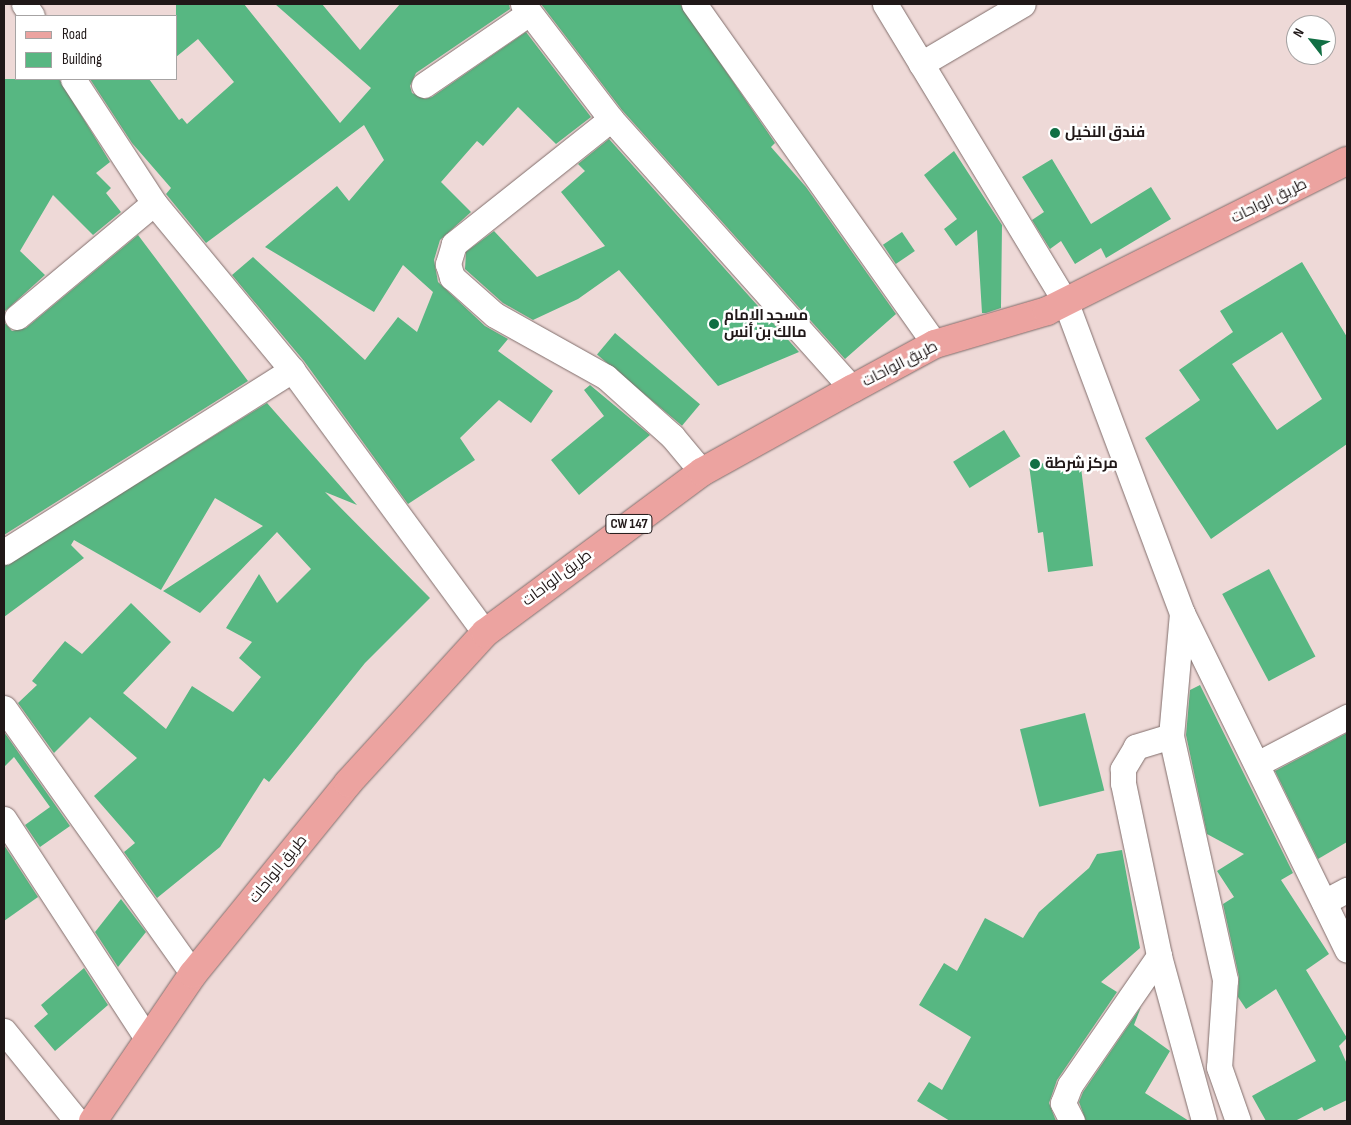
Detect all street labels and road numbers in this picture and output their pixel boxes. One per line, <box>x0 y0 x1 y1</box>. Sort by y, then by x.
street label: طريق الواحات <box>1228 175 1310 227</box>
street label: طريق الواحات <box>859 337 941 391</box>
road number: CW 147 <box>605 512 653 536</box>
street label: طريق الواحات <box>519 546 595 610</box>
street label: طريق الواحات <box>245 831 311 907</box>

